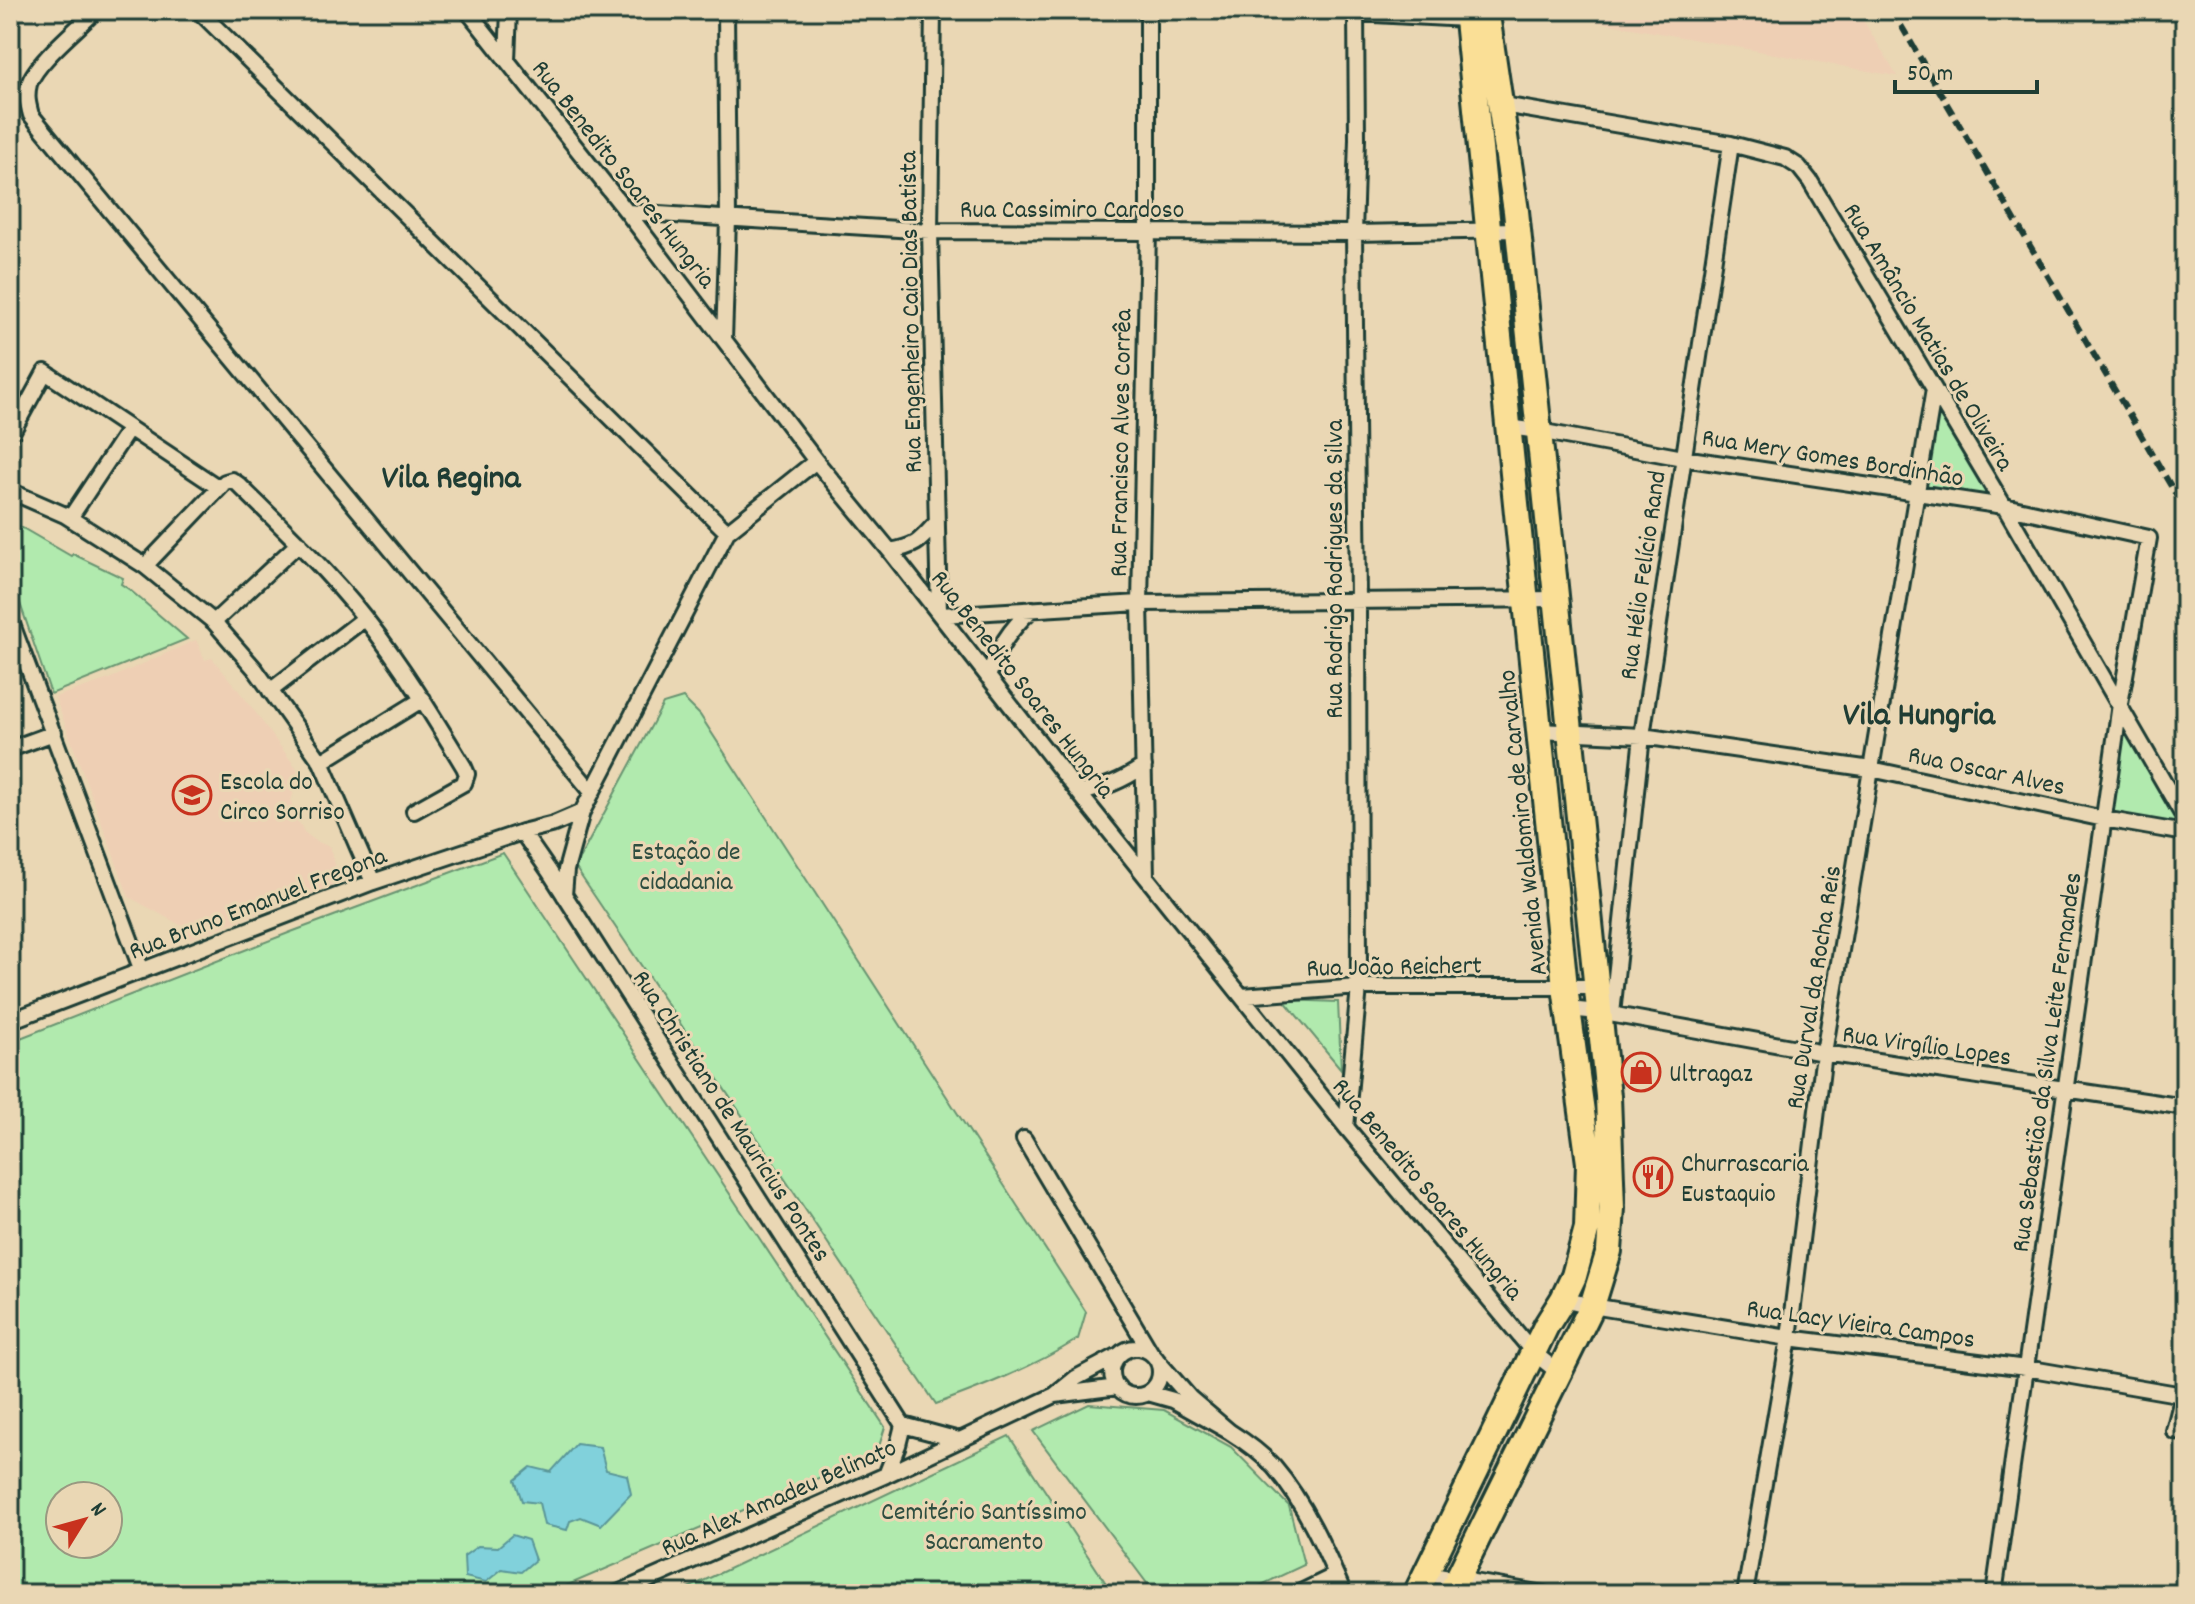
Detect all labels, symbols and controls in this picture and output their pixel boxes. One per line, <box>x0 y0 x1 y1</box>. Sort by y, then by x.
scale bar <box>1895 44 2037 94</box>
street label: Rua Benedito Soares Hungria <box>521 53 724 298</box>
text: 50 m <box>1907 58 1953 92</box>
street label: Rua Engenheiro Caio Dias Batista <box>891 150 934 473</box>
street label: Rua Cassimiro Cardoso <box>960 193 1184 230</box>
street label: Rua Amâncio Matias de Oliveira <box>1832 197 2022 480</box>
street label: Rua Francisco Alves Corrêa <box>1102 308 1143 578</box>
street label: Rua Rodrigo Rodrigues da Silva <box>1318 419 1355 719</box>
street label: Rua Mery Gomes Bordinhão <box>1699 420 1966 498</box>
district label: Vila Regina <box>382 456 521 505</box>
street label: Rua Hélio Felício Rand <box>1611 469 1677 682</box>
street label: Rua Benedito Soares Hungria <box>920 563 1123 808</box>
street label: Avenida Waldomiro de Carvalho <box>1490 668 1559 977</box>
district label: Vila Hungria <box>1843 693 1996 742</box>
street label: Rua Oscar Alves <box>1904 738 2068 807</box>
place label: Escola do Circo Sorriso <box>220 765 345 832</box>
school or university icon: Escola do Circo Sorriso <box>171 774 213 816</box>
park label: Estação de cidadania <box>631 835 741 902</box>
street label: Rua Bruno Emanuel Fregona <box>124 839 393 971</box>
street label: Rua Durval da Rocha Reis <box>1778 863 1853 1112</box>
street label: Rua Sebastião da Silva Leite Fernandes <box>2003 870 2093 1255</box>
street label: Rua João Reichert <box>1306 948 1482 989</box>
street label: Rua Christiano de Mauricius Pontes <box>622 964 839 1270</box>
street label: Rua Virgílio Lopes <box>1840 1017 2013 1078</box>
shop icon: Ultragaz <box>1620 1051 1662 1093</box>
place label: Ultragaz <box>1669 1057 1753 1094</box>
street label: Rua Benedito Soares Hungria <box>1322 1071 1531 1310</box>
place label: Churrascaria Eustaquio <box>1681 1147 1809 1214</box>
restaurant icon: Churrascaria Eustaquio <box>1632 1156 1674 1198</box>
street label: Rua Lacy Vieira Campos <box>1744 1291 1977 1360</box>
street label: Rua Alex Amadeu Belinato <box>656 1431 903 1568</box>
north arrow <box>44 1480 124 1560</box>
park label: Cemitério Santíssimo Sacramento <box>881 1495 1087 1562</box>
text: N <box>82 1496 113 1524</box>

